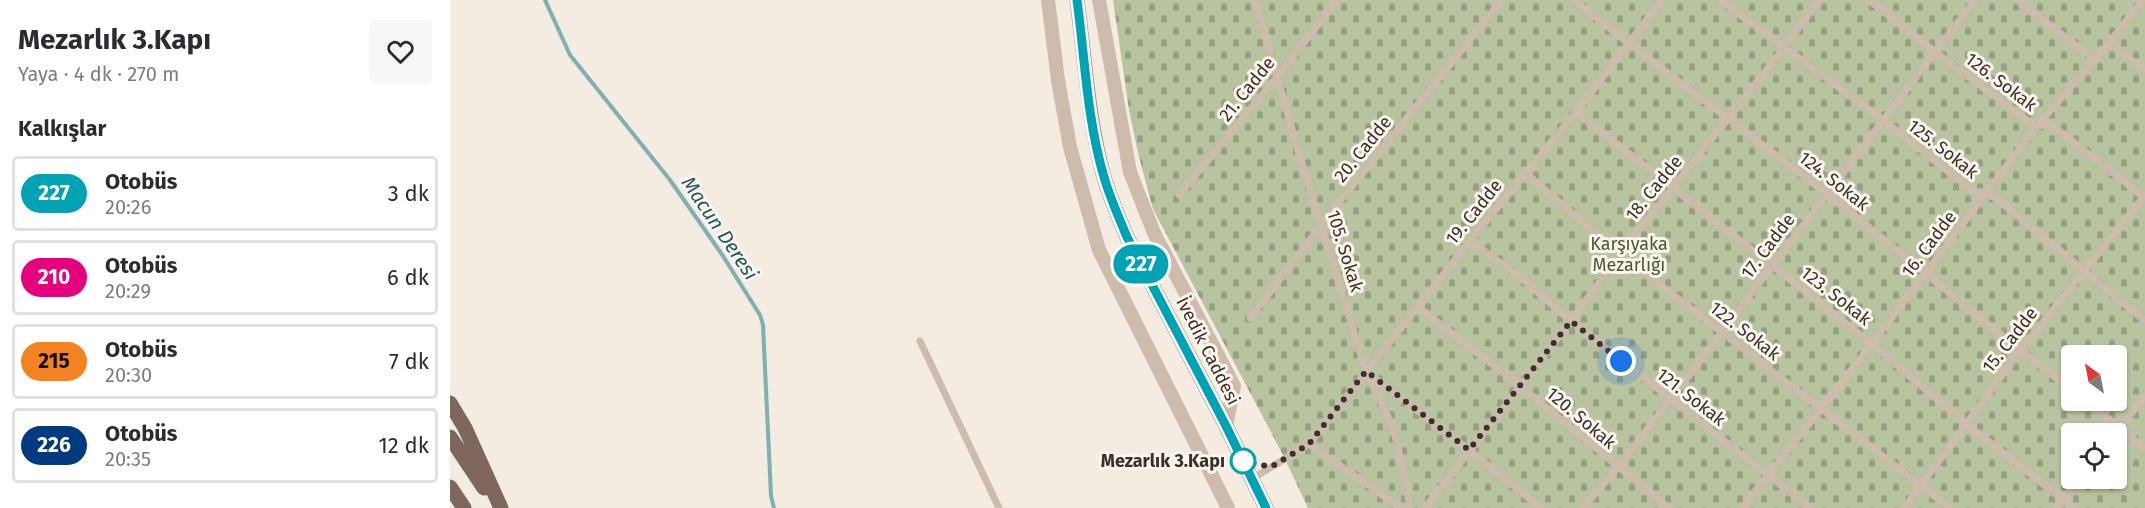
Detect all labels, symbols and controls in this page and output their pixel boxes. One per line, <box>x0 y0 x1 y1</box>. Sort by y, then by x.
button: heart <box>369 20 432 83</box>
text: Mezarlık 3.Kapı <box>18 23 211 56</box>
street label: 126. Sokak <box>1961 48 2042 116</box>
street label: 21. Cadde <box>1214 52 1280 126</box>
text: Yaya · 4 dk · 270 m <box>18 62 179 86</box>
street label: 20. Cadde <box>1330 111 1396 187</box>
text: Kalkışlar <box>18 115 106 142</box>
street label: 125. Sokak <box>1903 115 1983 184</box>
street label: 124. Sokak <box>1794 147 1874 216</box>
street label: 18. Cadde <box>1621 151 1687 225</box>
text: Otobüs <box>105 168 178 195</box>
water label: Macun Deresi <box>677 172 764 285</box>
street label: 19. Cadde <box>1441 175 1507 249</box>
text: 227 <box>38 180 70 206</box>
text: 3 dk <box>388 180 429 207</box>
text: 20:26 <box>105 195 151 219</box>
street label: 16. Cadde <box>1897 206 1961 282</box>
street label: 105. Sokak <box>1322 208 1368 295</box>
street label: 17. Cadde <box>1736 209 1800 283</box>
park label: Karşıyaka Mezarlığı <box>1590 233 1668 276</box>
line badge: 227 <box>1106 244 1176 284</box>
text: 227 <box>1125 251 1157 277</box>
text: Otobüs <box>105 252 178 279</box>
street label: 123. Sokak <box>1797 262 1876 331</box>
text: 210 <box>38 264 70 290</box>
text: 6 dk <box>387 264 429 291</box>
text: 20:29 <box>105 279 151 303</box>
street label: İvedik Caddesi <box>1171 293 1245 409</box>
street label: 122. Sokak <box>1706 297 1785 366</box>
street label: 15. Cadde <box>1978 303 2042 377</box>
text: Otobüs <box>105 336 178 363</box>
north arrow <box>2061 345 2127 411</box>
map controls <box>2061 345 2127 489</box>
your location <box>1606 346 1636 376</box>
text: 215 <box>38 348 70 374</box>
text: 7 dk <box>389 348 429 375</box>
text: 20:30 <box>105 363 152 387</box>
street label: 121. Sokak <box>1652 363 1730 431</box>
street label: 120. Sokak <box>1542 383 1621 454</box>
text: Otobüs <box>105 420 178 447</box>
button: locate <box>2061 423 2127 489</box>
text: 226 <box>37 432 71 458</box>
text: 12 dk <box>378 432 429 459</box>
text: 20:35 <box>105 447 151 471</box>
marker: Mezarlık 3.Kapı <box>1230 448 1256 474</box>
place label: Mezarlık 3.Kapı <box>1101 450 1225 472</box>

